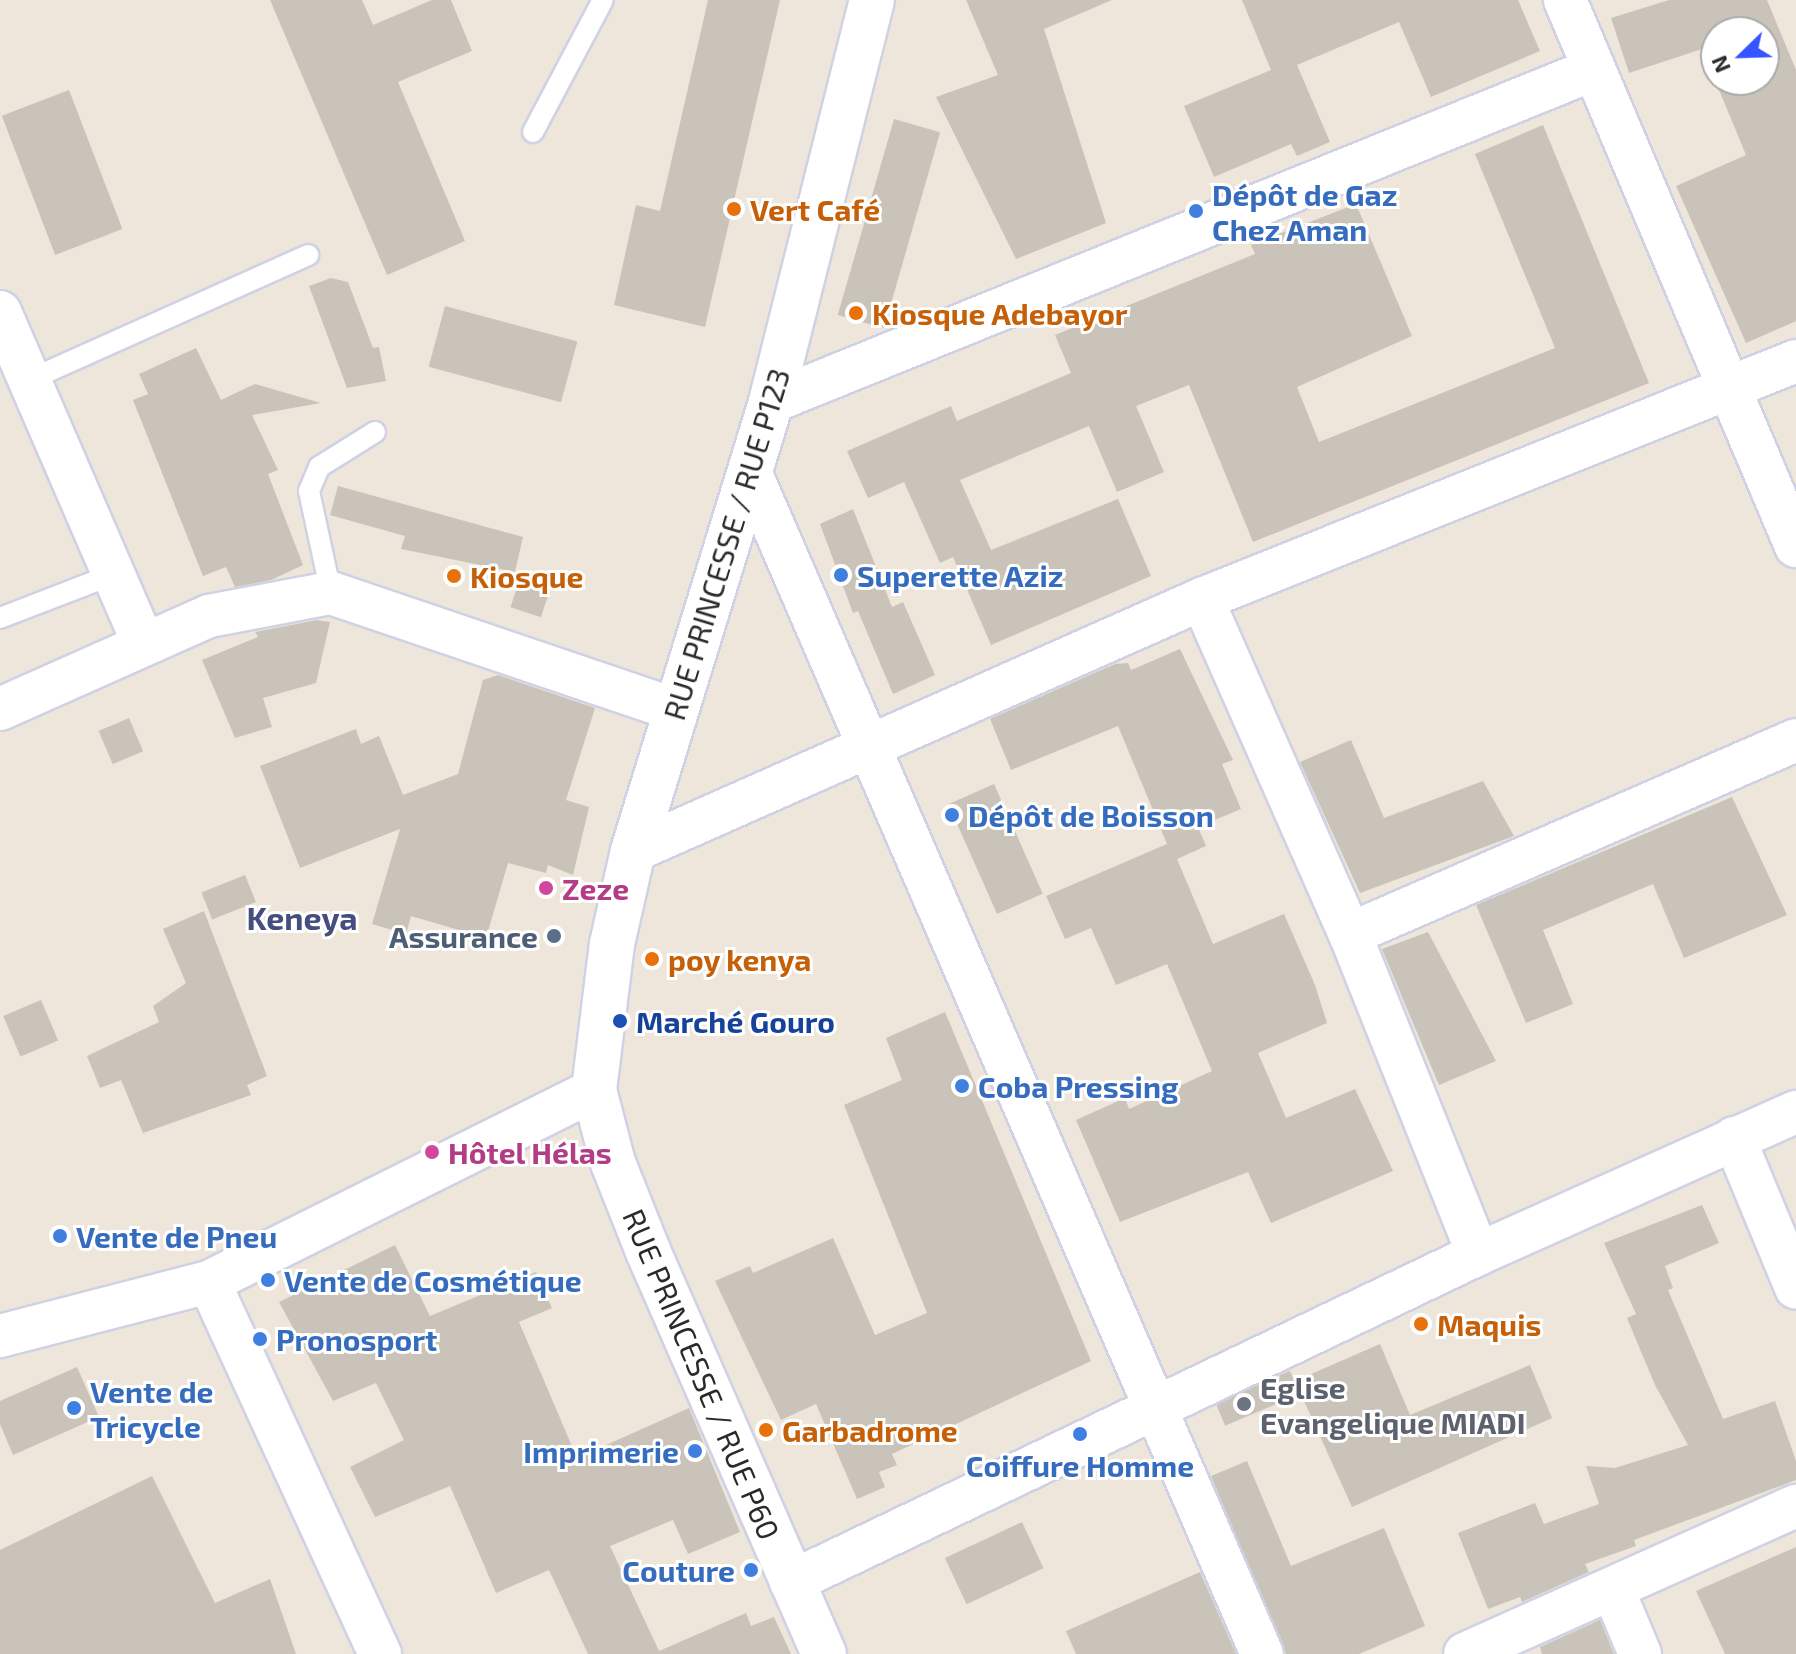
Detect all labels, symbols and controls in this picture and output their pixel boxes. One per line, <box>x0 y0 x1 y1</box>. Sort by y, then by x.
north arrow <box>1700 16 1780 96</box>
text: N <box>1705 52 1735 77</box>
place label: Dépôt de Gaz Chez Aman <box>1212 176 1397 246</box>
place label: Vert Café <box>750 191 880 227</box>
marker: Vert Café <box>725 200 743 218</box>
marker: Dépôt de Gaz Chez Aman <box>1187 202 1205 220</box>
place label: Kiosque Adebayor <box>872 295 1128 331</box>
marker: Kiosque Adebayor <box>847 304 865 322</box>
street label: RUE PRINCESSE / RUE P123 <box>655 364 797 724</box>
place label: Superette Aziz <box>857 557 1064 593</box>
place label: Kiosque <box>470 558 583 594</box>
marker: Superette Aziz <box>832 566 850 584</box>
marker: Kiosque <box>445 567 463 585</box>
place label: Dépôt de Boisson <box>968 797 1214 833</box>
marker: Dépôt de Boisson <box>943 806 961 824</box>
place label: Zeze <box>562 870 629 906</box>
marker: Zeze <box>537 879 555 897</box>
district label: Keneya <box>246 898 358 936</box>
place label: Assurance <box>389 918 538 954</box>
marker: Assurance <box>545 927 563 945</box>
place label: poy kenya <box>668 941 812 977</box>
marker: poy kenya <box>643 950 661 968</box>
place label: Marché Gouro <box>636 1003 835 1039</box>
marker: Marché Gouro <box>611 1012 629 1030</box>
place label: Coba Pressing <box>978 1068 1178 1104</box>
marker: Coba Pressing <box>953 1077 971 1095</box>
place label: Hôtel Hélas <box>448 1134 612 1170</box>
marker: Hôtel Hélas <box>423 1143 441 1161</box>
street label: RUE PRINCESSE / RUE P60 <box>616 1203 788 1545</box>
place label: Vente de Pneu <box>76 1218 277 1254</box>
marker: Vente de Pneu <box>51 1227 69 1245</box>
place label: Vente de Cosmétique <box>284 1262 582 1298</box>
marker: Vente de Cosmétique <box>259 1271 277 1289</box>
place label: Maquis <box>1437 1306 1541 1342</box>
marker: Maquis <box>1412 1315 1430 1333</box>
place label: Pronosport <box>276 1321 437 1357</box>
marker: Pronosport <box>251 1330 269 1348</box>
place label: Eglise Evangelique MIADI <box>1260 1369 1526 1440</box>
place label: Vente de Tricycle <box>90 1373 214 1444</box>
marker: Eglise Evangelique MIADI <box>1235 1395 1253 1413</box>
marker: Vente de Tricycle <box>65 1399 83 1417</box>
place label: Garbadrome <box>782 1412 958 1448</box>
marker: Garbadrome <box>757 1421 775 1439</box>
marker: Coiffure Homme <box>1071 1425 1089 1443</box>
place label: Imprimerie <box>523 1433 679 1469</box>
marker: Imprimerie <box>686 1442 704 1460</box>
place label: Coiffure Homme <box>966 1447 1194 1483</box>
place label: Couture <box>622 1552 735 1588</box>
marker: Couture <box>742 1561 760 1579</box>

